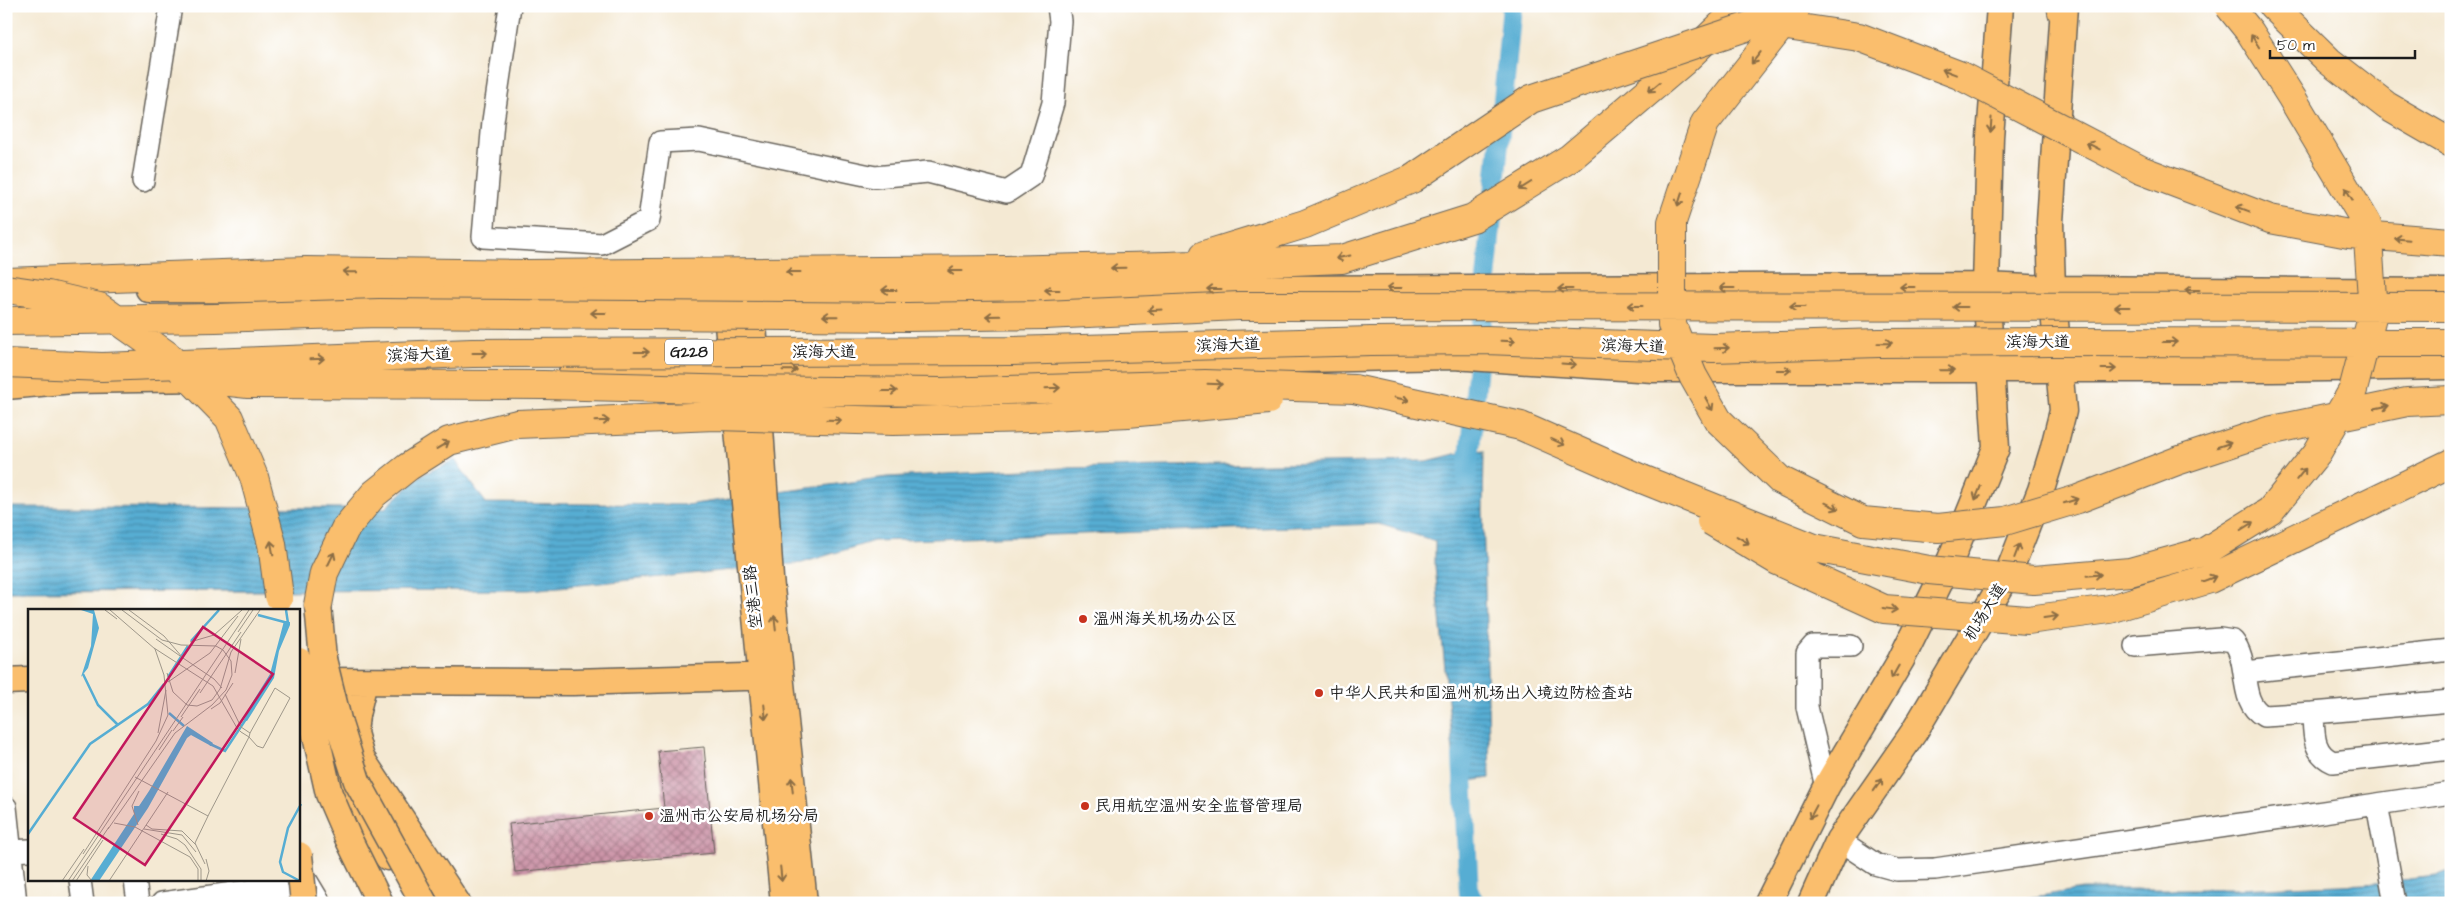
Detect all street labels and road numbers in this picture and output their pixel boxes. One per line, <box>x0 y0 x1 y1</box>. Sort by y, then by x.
street label: 滨海大道 <box>2006 331 2070 353</box>
street label: 滨海大道 <box>1196 333 1260 357</box>
street label: 滨海大道 <box>1601 334 1665 358</box>
road number: G228 <box>665 340 713 364</box>
street label: 滨海大道 <box>792 341 856 363</box>
street label: 滨海大道 <box>387 343 451 367</box>
street label: 空港三路 <box>739 564 767 630</box>
street label: 机场大道 <box>1959 579 2011 645</box>

